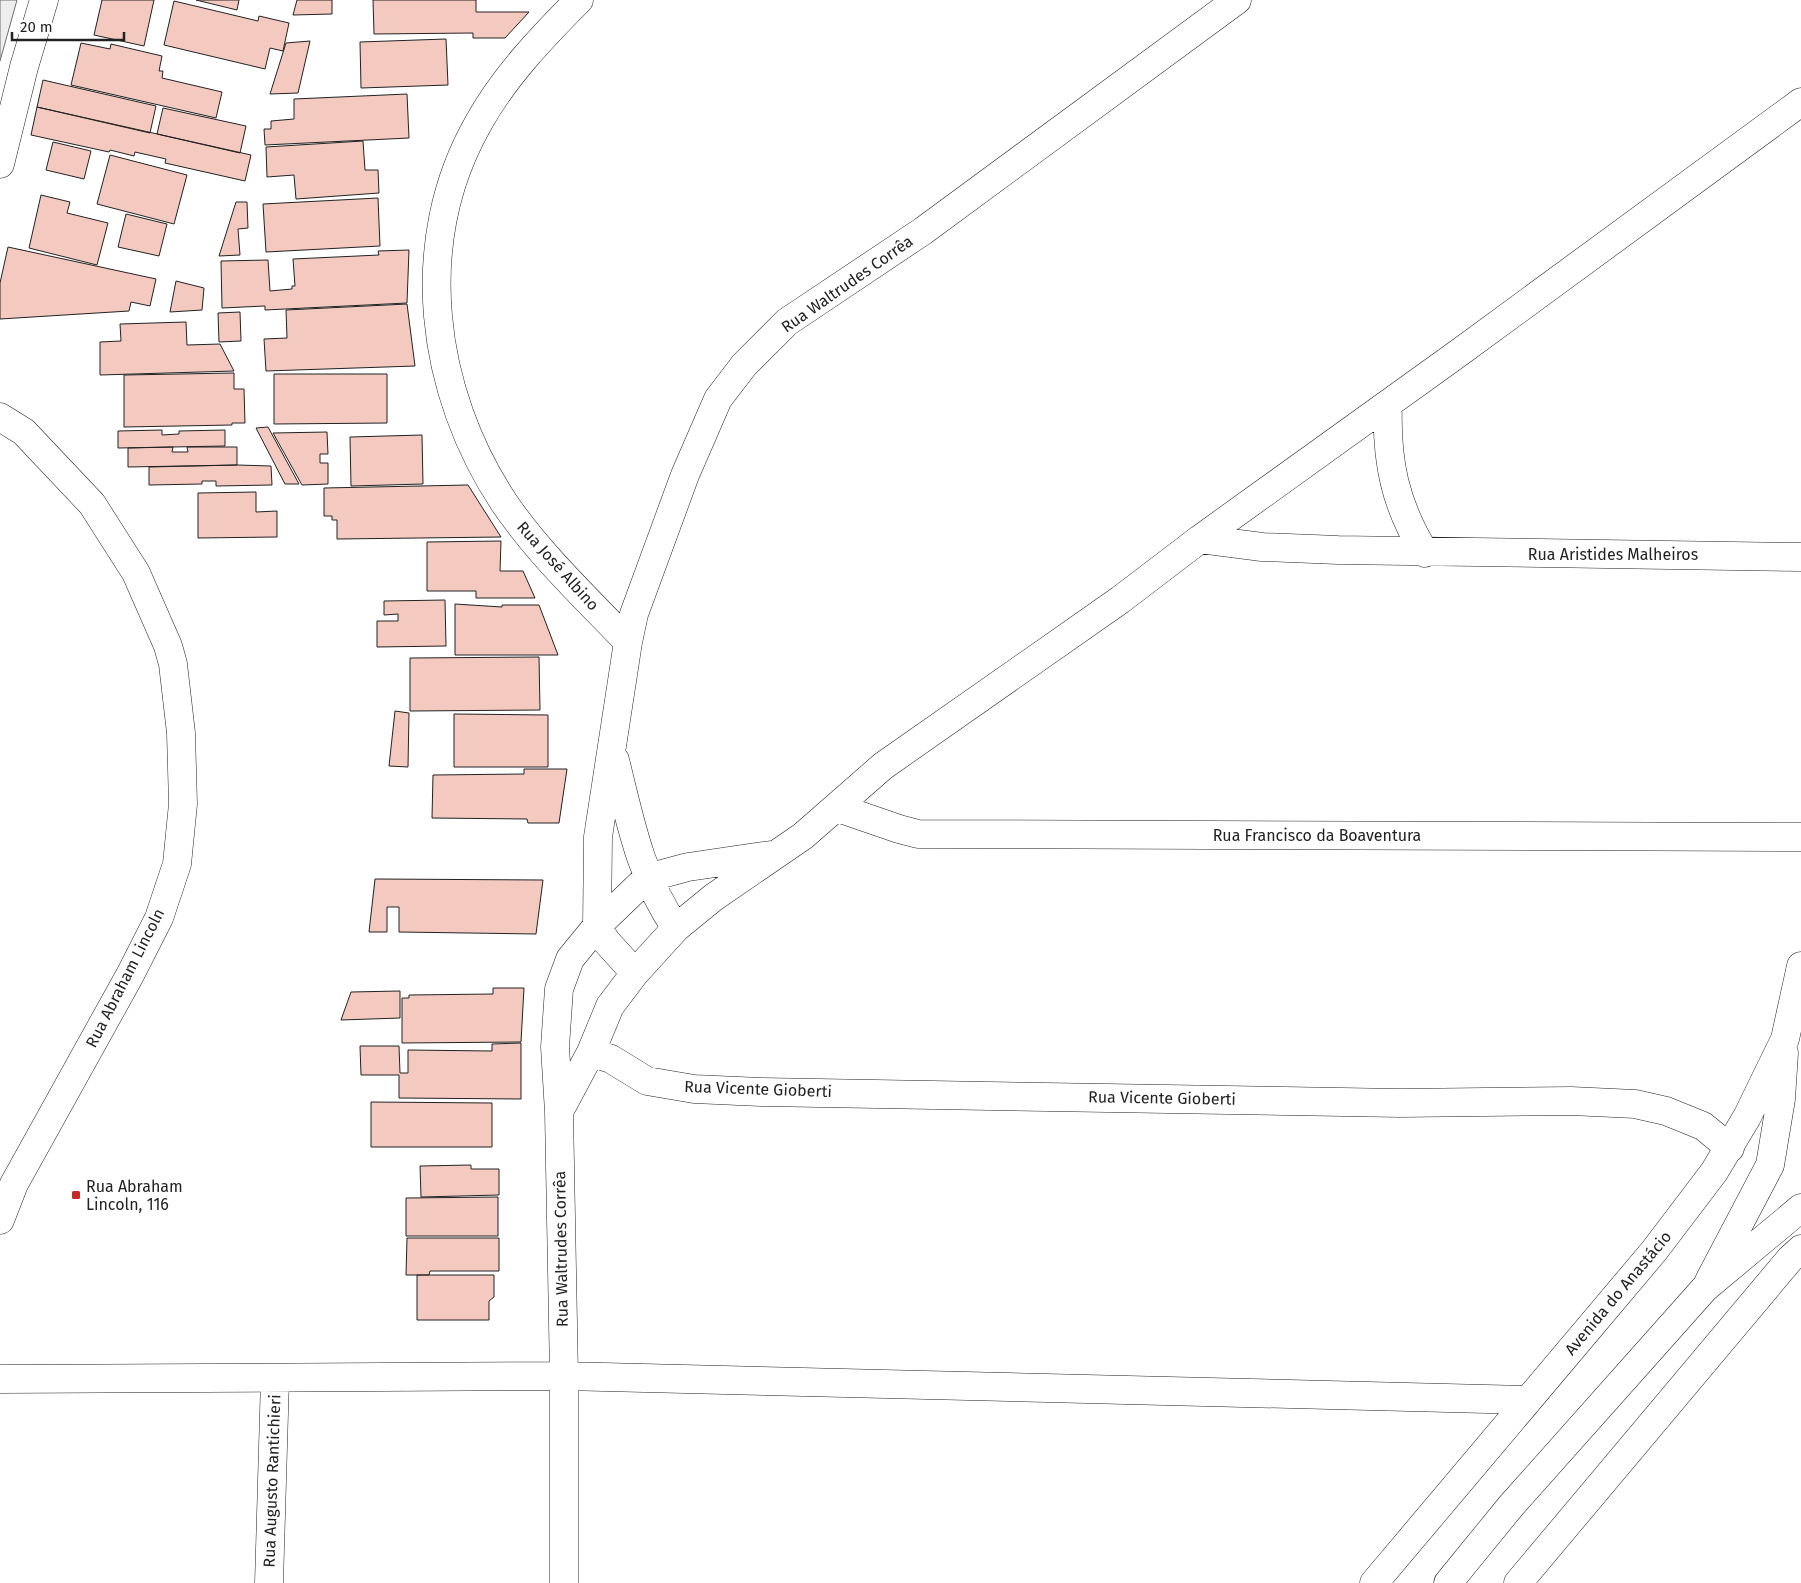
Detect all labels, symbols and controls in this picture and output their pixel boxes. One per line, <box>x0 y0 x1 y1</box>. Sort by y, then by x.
scale bar <box>12 10 125 42</box>
text: 20 m <box>20 18 53 36</box>
street label: Rua Waltrudes Corrêa <box>778 231 916 337</box>
street label: Rua José Albino <box>513 518 603 614</box>
street label: Rua Aristides Malheiros <box>1528 545 1698 564</box>
street label: Rua Francisco da Boaventura <box>1213 826 1421 845</box>
street label: Rua Abraham Lincoln <box>82 905 168 1051</box>
street label: Rua Vicente Gioberti <box>684 1077 832 1101</box>
street label: Rua Vicente Gioberti <box>1088 1087 1236 1109</box>
street label: Rua Waltrudes Corrêa <box>550 1171 572 1327</box>
place label: Rua Abraham Lincoln, 116 <box>86 1177 183 1214</box>
marker: Rua Abraham Lincoln, 116 <box>70 1189 82 1201</box>
street label: Avenida do Anastácio <box>1561 1227 1675 1359</box>
street label: Rua Augusto Rantichieri <box>259 1394 285 1568</box>

